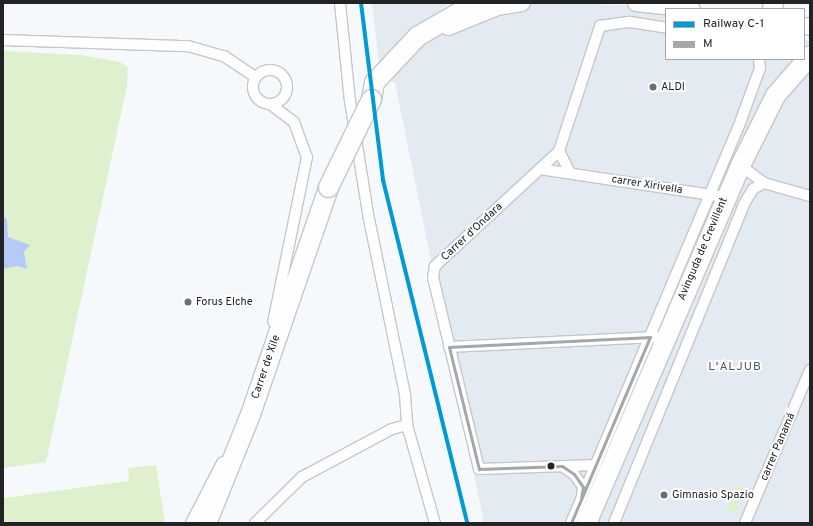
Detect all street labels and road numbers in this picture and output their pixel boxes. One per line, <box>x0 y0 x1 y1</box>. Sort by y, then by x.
street label: carrer Xirivella <box>611 173 683 197</box>
street label: Avinguda de Crevillent <box>675 196 731 302</box>
street label: Carrer d'Ondara <box>439 200 505 264</box>
street label: Carrer de Xile <box>249 333 283 401</box>
street label: carrer Panamá <box>758 411 798 483</box>

